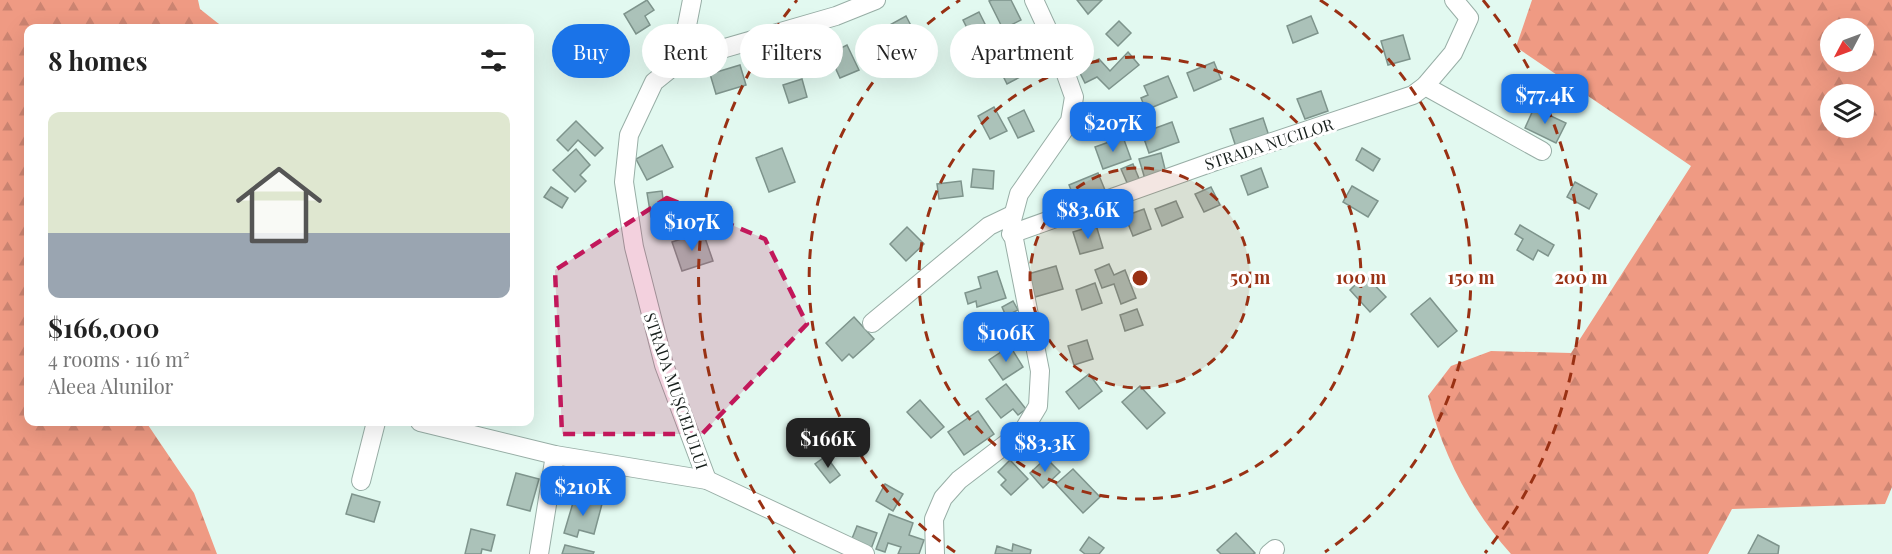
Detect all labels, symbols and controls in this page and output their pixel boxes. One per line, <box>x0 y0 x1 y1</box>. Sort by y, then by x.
north arrow <box>1820 18 1874 72</box>
map controls <box>1820 18 1874 138</box>
chip: Buy <box>552 24 630 78</box>
chip: Rent <box>642 24 728 78</box>
chip: Filters <box>740 24 843 78</box>
chip: New <box>855 24 938 78</box>
chip: Apartment <box>950 24 1094 78</box>
text: 8 homes <box>48 43 147 78</box>
icon: filters <box>477 44 510 77</box>
pin: $77.4K <box>1496 74 1594 125</box>
text: $77.4K <box>1515 80 1575 107</box>
button: layers <box>1820 84 1874 138</box>
pin: $207K <box>1071 102 1155 153</box>
text: $207K <box>1084 108 1142 135</box>
street label: STRADA NUCILOR <box>1202 113 1336 174</box>
icon: home <box>225 151 333 259</box>
pin: $83.6K <box>1039 189 1137 240</box>
text: $83.6K <box>1056 195 1120 222</box>
pin: $107K <box>650 201 734 252</box>
text: $107K <box>664 207 720 234</box>
text: 50 m <box>1230 265 1271 289</box>
text: 100 m <box>1336 265 1387 289</box>
text: 150 m <box>1447 265 1495 289</box>
text: 200 m <box>1554 265 1608 289</box>
centre of rings <box>1130 268 1150 288</box>
text: $166,000 <box>48 310 159 345</box>
street label: STRADA MUȘCELULUI <box>639 310 713 472</box>
pin: $106K <box>964 312 1048 363</box>
text: $106K <box>977 318 1035 345</box>
text: 4 rooms · 116 m² <box>48 345 190 372</box>
text: Aleea Alunilor <box>48 372 174 399</box>
pin: $166K <box>786 418 870 469</box>
pin: $83.3K <box>996 422 1094 473</box>
text: $166K <box>800 424 856 451</box>
text: $83.3K <box>1014 428 1076 455</box>
pin: $210K <box>541 466 625 517</box>
text: $210K <box>555 472 611 499</box>

